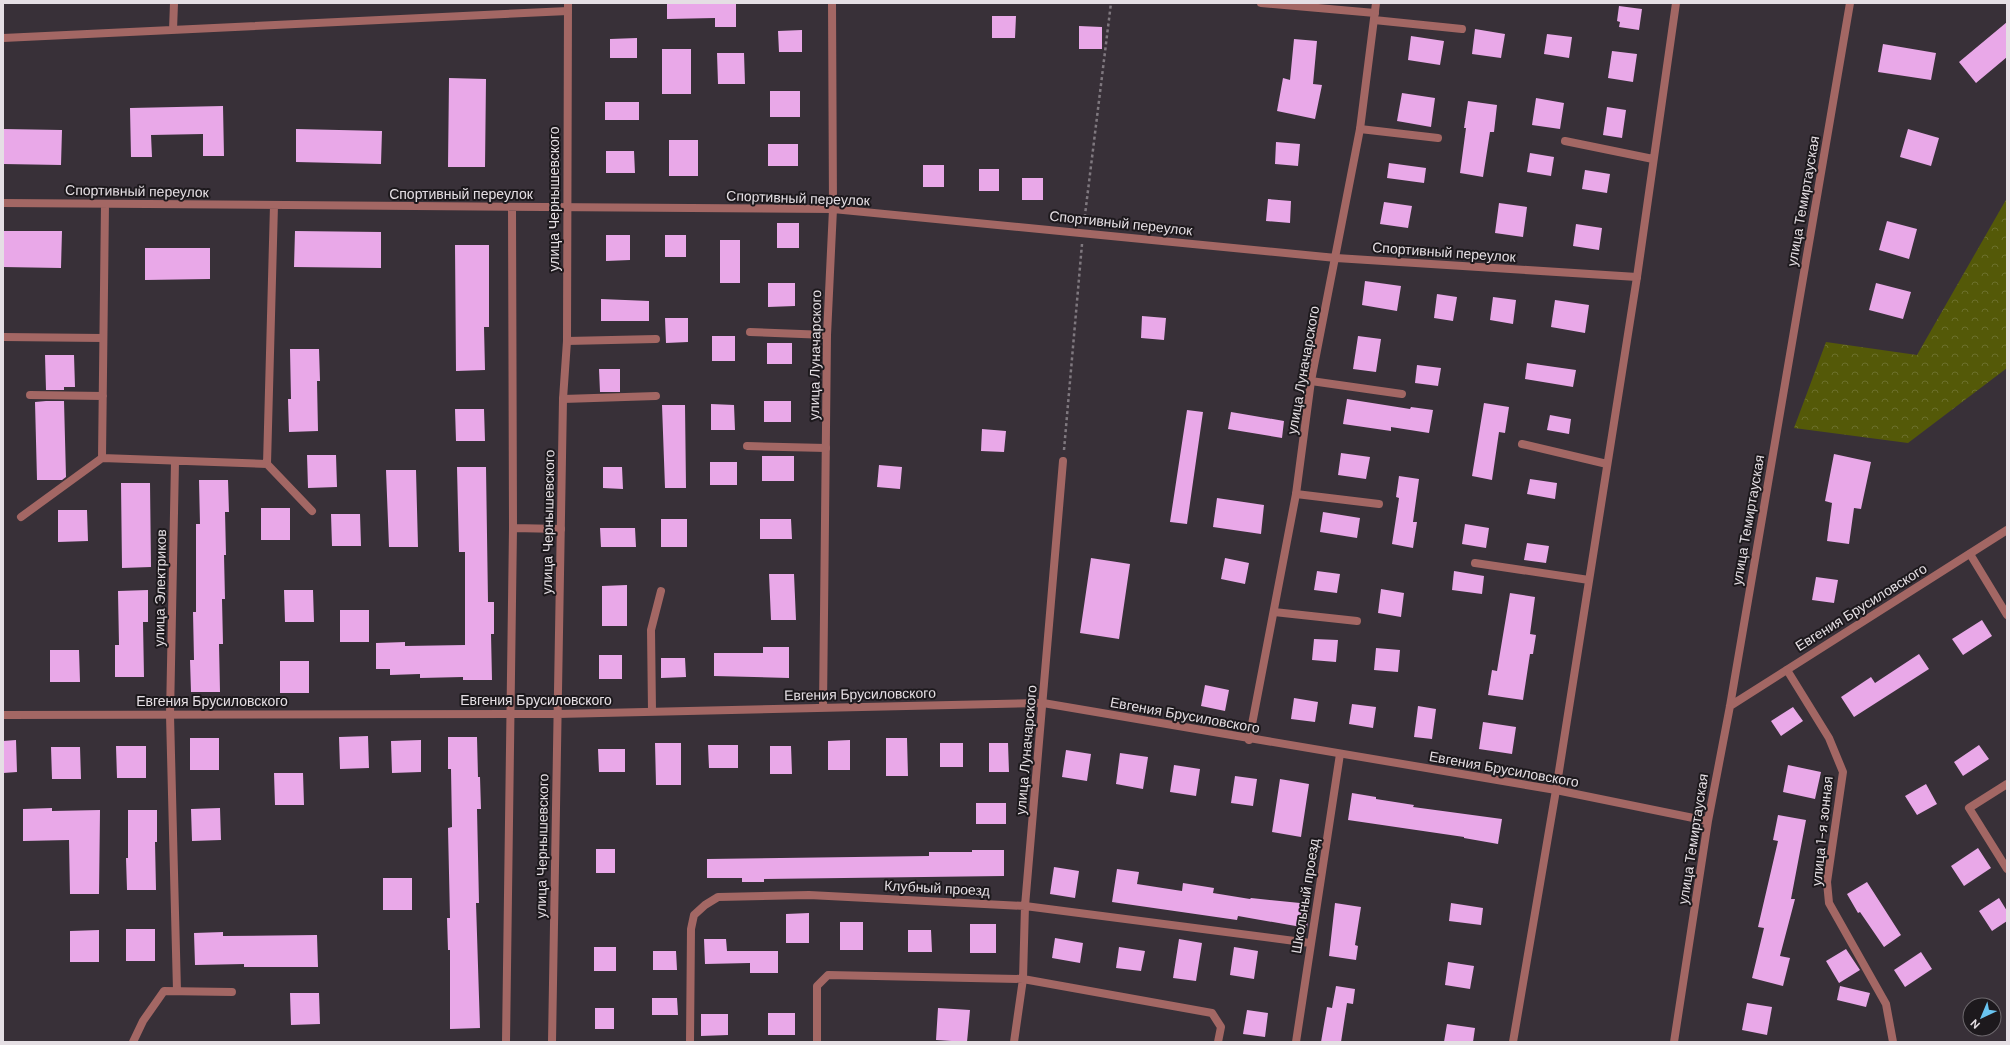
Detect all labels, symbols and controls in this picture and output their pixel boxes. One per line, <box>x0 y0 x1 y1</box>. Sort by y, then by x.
street label: улица Чернышевского <box>545 126 563 271</box>
street label: улица Темиртауская <box>1783 134 1823 268</box>
street label: Спортивный переулок <box>65 181 210 201</box>
street label: Спортивный переулок <box>389 185 534 203</box>
street label: Спортивный переулок <box>726 186 871 210</box>
street label: Спортивный переулок <box>1049 207 1194 240</box>
street label: Спортивный переулок <box>1372 238 1517 266</box>
street label: улица Луначарского <box>805 290 825 420</box>
street label: улица Луначарского <box>1283 304 1323 436</box>
street label: улица Чернышевского <box>538 449 558 595</box>
street label: улица Темиртауская <box>1728 453 1768 587</box>
street label: улица Электриков <box>150 529 170 647</box>
street label: Евгения Брусиловского <box>1792 559 1930 655</box>
street label: Евгения Брусиловского <box>784 684 936 704</box>
street label: улица Луначарского <box>1011 684 1041 816</box>
street label: Евгения Брусиловского <box>460 691 612 709</box>
street label: Евгения Брусиловского <box>136 692 288 710</box>
street label: Евгения Брусиловского <box>1109 693 1261 737</box>
street label: Евгения Брусиловского <box>1428 747 1580 791</box>
street label: улица Темиртауская <box>1674 772 1712 906</box>
street label: улица Чернышевского <box>532 773 552 919</box>
street label: улица 1-я зонная <box>1807 775 1837 887</box>
street label: Школьный проезд <box>1287 837 1323 955</box>
street label: Клубный проезд <box>884 876 990 900</box>
north arrow <box>1962 997 2002 1037</box>
text: N <box>1967 1016 1983 1032</box>

